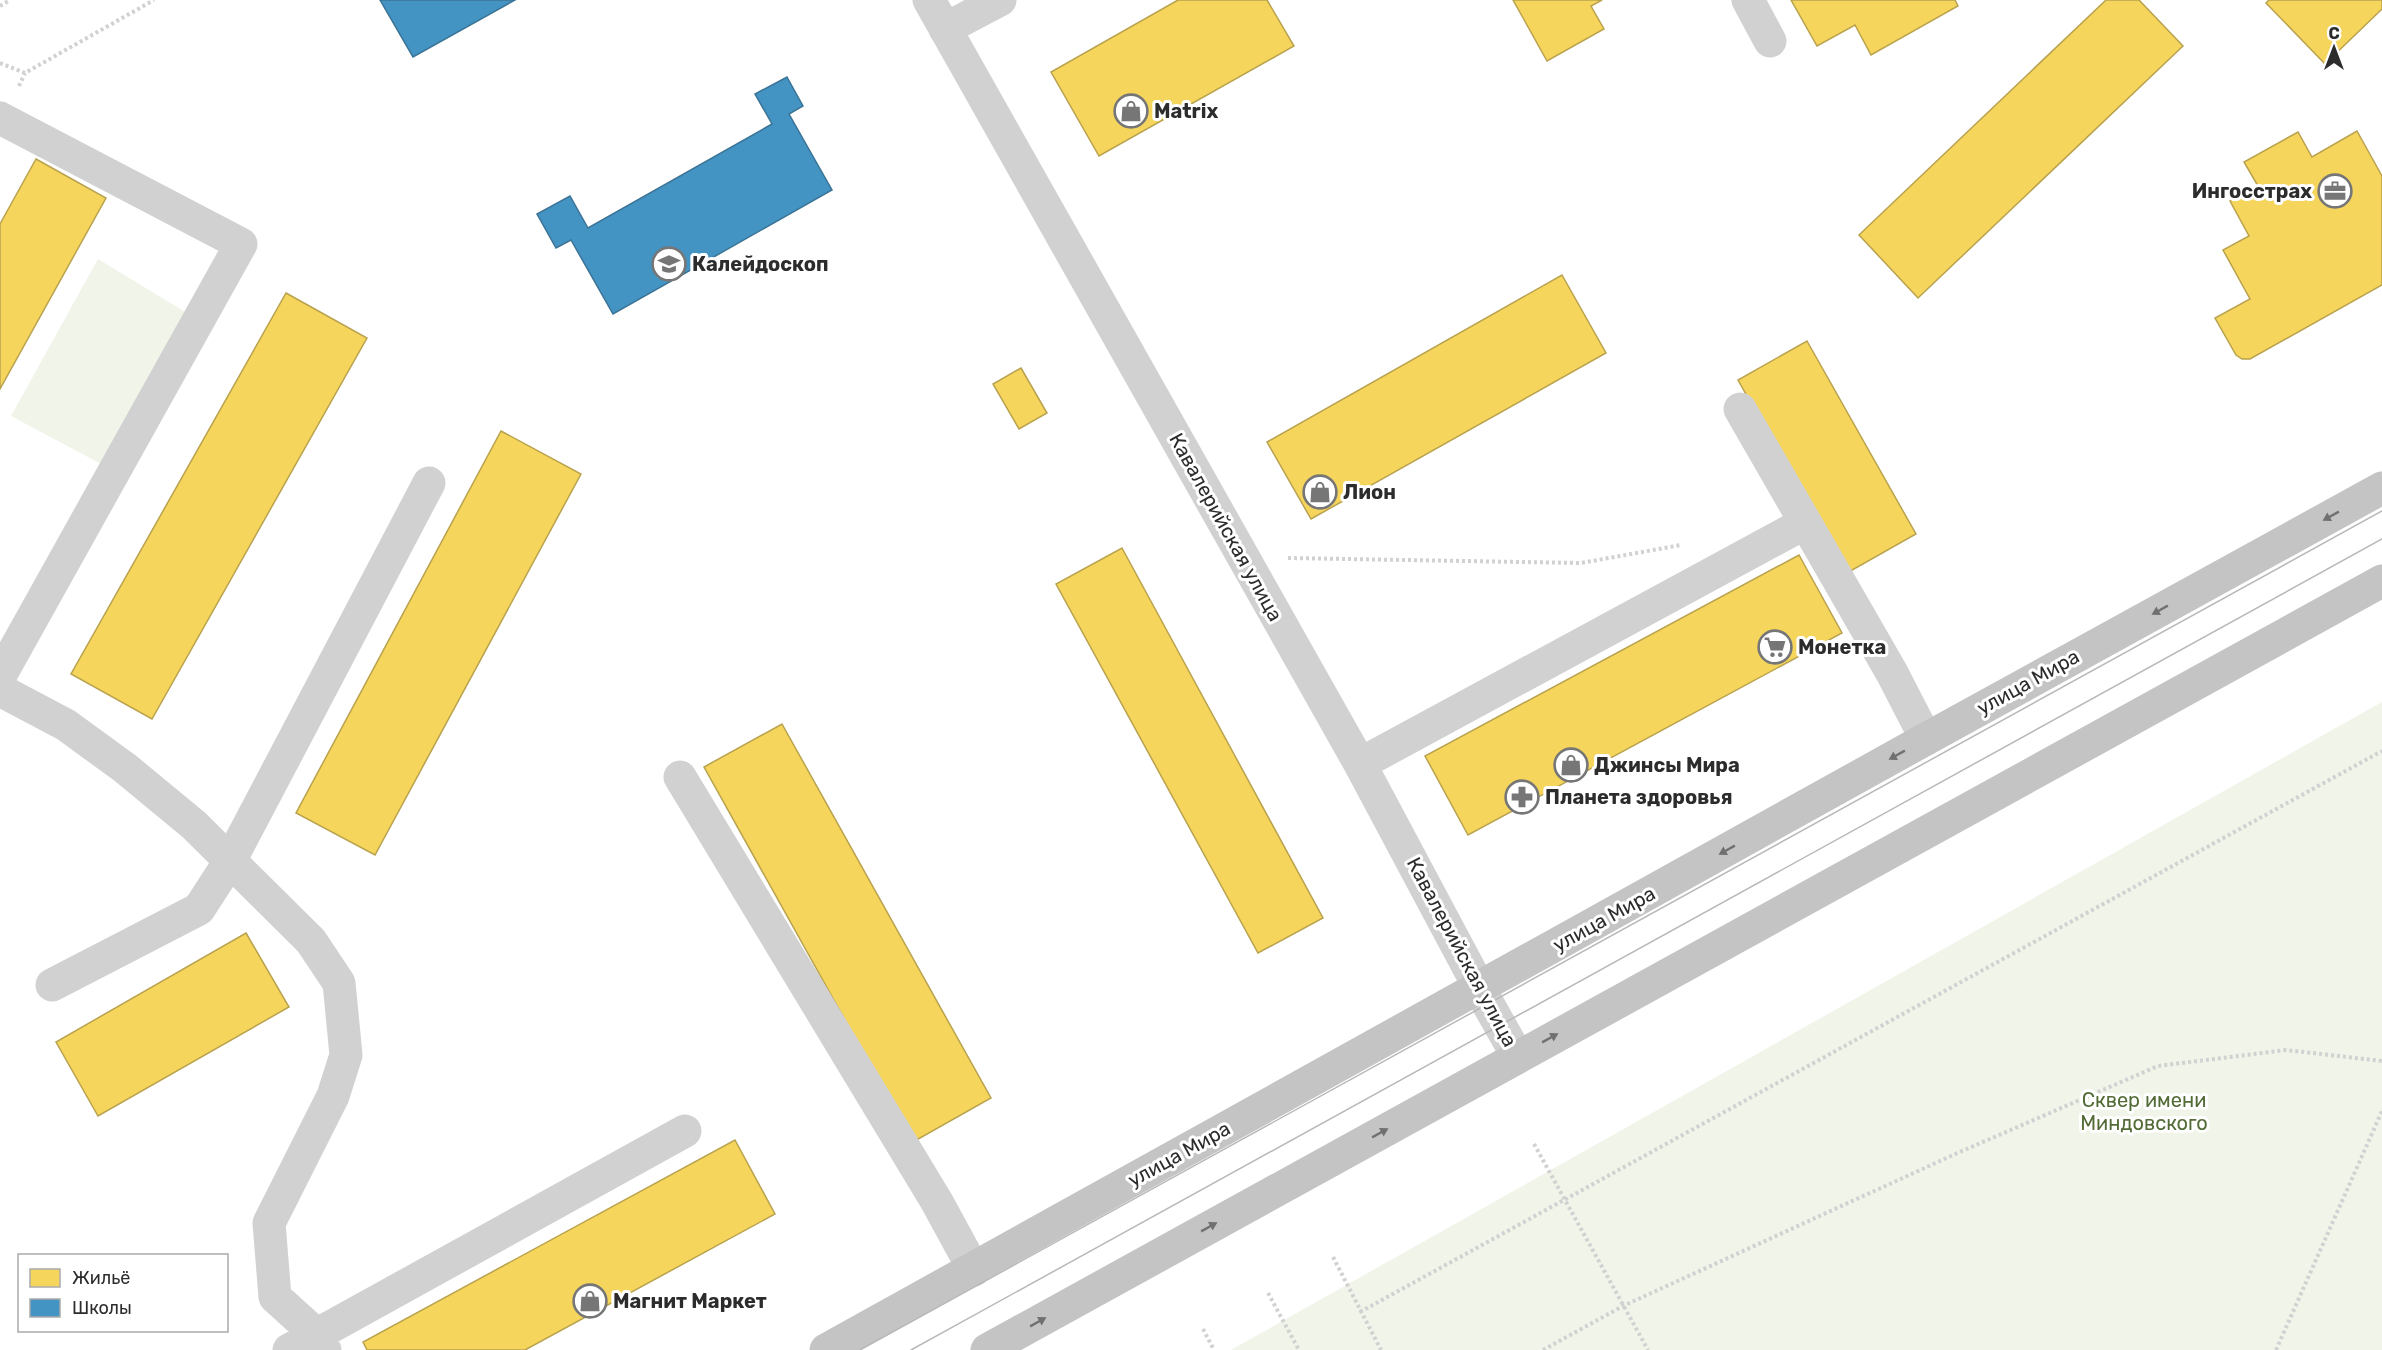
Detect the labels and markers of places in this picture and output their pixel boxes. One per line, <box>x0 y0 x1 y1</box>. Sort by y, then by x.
shop icon: Matrix <box>1113 93 1149 129</box>
place label: Matrix <box>1154 99 1218 123</box>
office icon: Ингосстрах <box>2317 173 2353 209</box>
place label: Ингосстрах <box>2192 179 2312 203</box>
school or university icon: Калейдоскоп <box>651 246 687 282</box>
place label: Калейдоскоп <box>692 252 829 276</box>
shop icon: Лион <box>1302 474 1338 510</box>
place label: Лион <box>1343 480 1396 504</box>
supermarket icon: Монетка <box>1757 629 1793 665</box>
place label: Монетка <box>1798 635 1886 659</box>
shop icon: Джинсы Мира <box>1553 747 1589 783</box>
place label: Джинсы Мира <box>1594 753 1740 777</box>
pharmacy icon: Планета здоровья <box>1504 779 1540 815</box>
place label: Планета здоровья <box>1545 785 1733 809</box>
shop icon: Магнит Маркет <box>572 1283 608 1319</box>
place label: Магнит Маркет <box>613 1289 767 1313</box>

